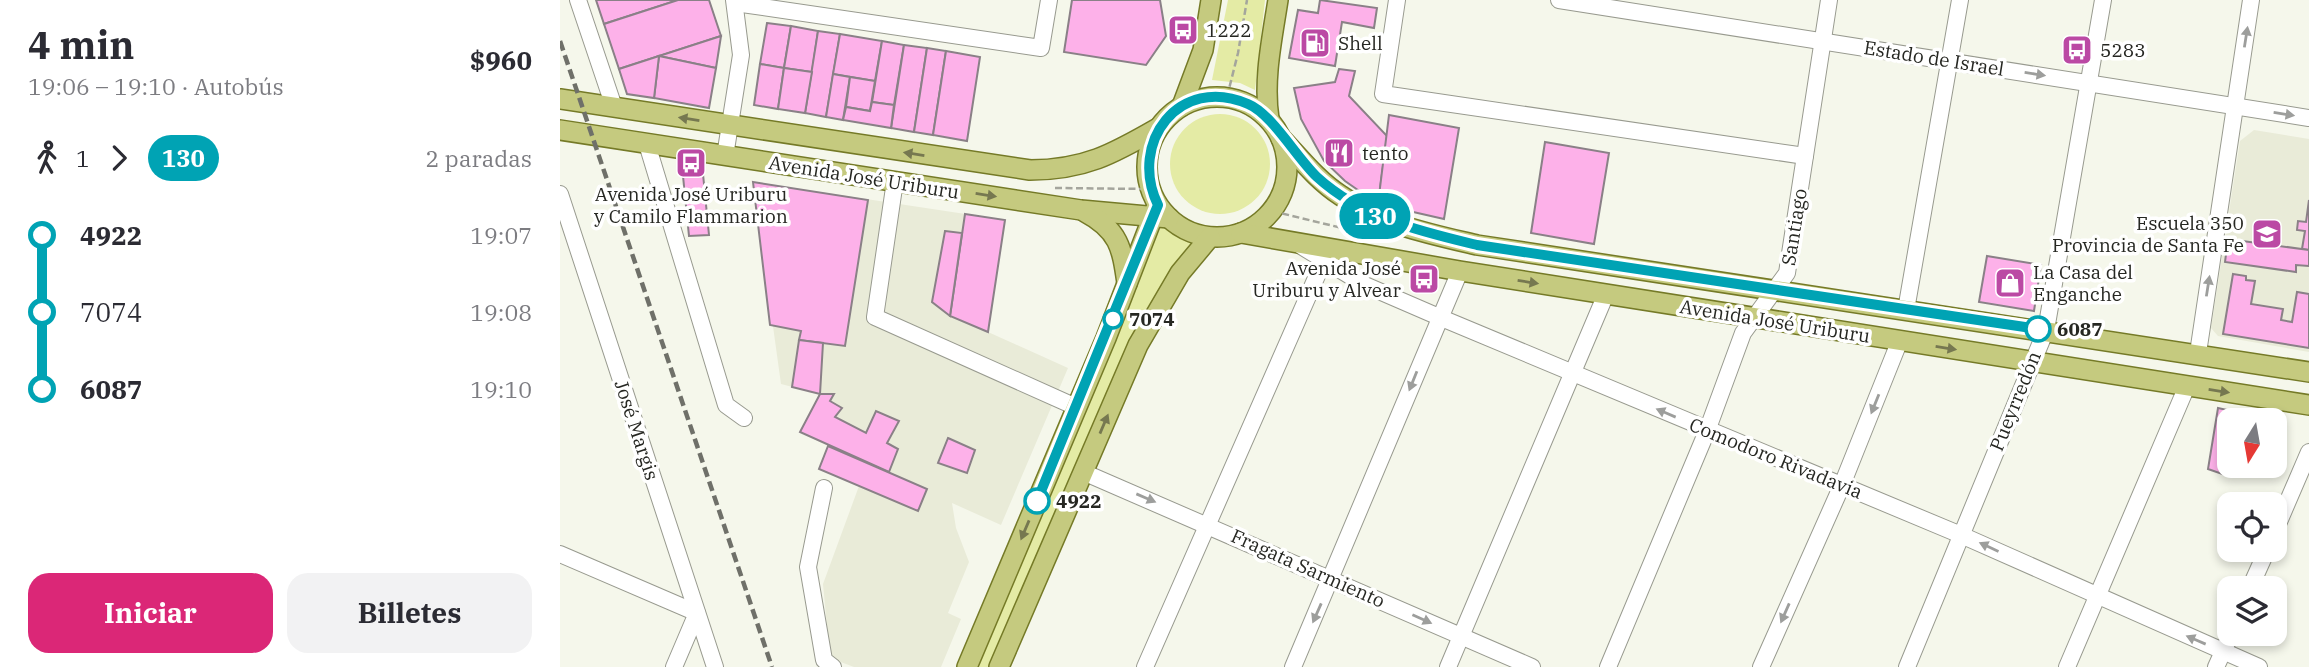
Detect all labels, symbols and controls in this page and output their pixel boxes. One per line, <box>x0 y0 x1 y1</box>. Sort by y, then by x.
bus stop icon: 1222 <box>1166 13 1200 47</box>
place label: 1222 <box>1206 18 1252 42</box>
text: 4 min <box>28 20 134 69</box>
fuel station icon: Shell <box>1298 26 1332 60</box>
one-way arrow <box>2240 26 2251 48</box>
place label: Shell <box>1338 31 1383 55</box>
bus stop icon: 5283 <box>2060 33 2094 67</box>
street label: Estado de Israel <box>1862 35 2006 81</box>
place label: 5283 <box>2100 38 2146 62</box>
text: $960 <box>470 43 532 77</box>
one-way arrow <box>2024 69 2046 80</box>
text: 19:06 – 19:10 · Autobús <box>28 71 284 101</box>
one-way arrow <box>2273 109 2295 120</box>
one-way arrow <box>678 113 700 124</box>
restaurant icon: tento <box>1322 136 1356 170</box>
icon: walk <box>28 139 66 177</box>
icon: forward <box>100 139 138 177</box>
place label: tento <box>1362 141 1408 165</box>
text: 130 <box>162 142 205 174</box>
text: 1 <box>76 143 90 173</box>
text: 2 paradas <box>425 143 532 173</box>
bus stop icon: Avenida José Uriburu y Camilo Flammarion <box>674 146 708 180</box>
one-way arrow <box>903 148 925 159</box>
street label: Avenida José Uriburu <box>767 150 961 204</box>
place label: Avenida José Uriburu y Camilo Flammarion <box>594 182 788 228</box>
street label: Santiago <box>1776 187 1812 267</box>
one-way arrow <box>975 190 997 201</box>
line badge: 130 <box>1335 193 1415 239</box>
text: 130 <box>1353 200 1397 232</box>
place label: Escuela 350 Provincia de Santa Fe <box>2052 211 2244 257</box>
school or university icon: Escuela 350 Provincia de Santa Fe <box>2250 217 2284 251</box>
text: 4922 <box>80 218 142 252</box>
text: 19:07 <box>470 220 532 250</box>
place label: Avenida José Uriburu y Alvear <box>1252 256 1402 302</box>
place label: La Casa del Enganche <box>2033 260 2133 306</box>
bus stop icon: Avenida José Uriburu y Alvear <box>1407 262 1441 296</box>
shop icon: La Casa del Enganche <box>1993 266 2027 300</box>
one-way arrow <box>2203 275 2214 297</box>
one-way arrow <box>1517 277 1539 288</box>
street label: Avenida José Uriburu <box>1678 294 1872 348</box>
text: 7074 <box>80 295 142 329</box>
text: 19:08 <box>470 297 532 327</box>
place label: 7074 <box>1129 307 1175 331</box>
marker: 7074 <box>1103 309 1123 329</box>
marker: 6087 <box>2025 316 2051 342</box>
place label: 6087 <box>2057 317 2103 341</box>
one-way arrow <box>1935 343 1957 354</box>
street label: Pueyrredón <box>1984 348 2046 454</box>
one-way arrow <box>1408 370 1419 391</box>
text: 6087 <box>80 372 142 406</box>
text: 19:10 <box>470 374 532 404</box>
street label: José Margis <box>610 377 664 483</box>
one-way arrow <box>2208 386 2230 397</box>
one-way arrow <box>1869 393 1880 414</box>
one-way arrow <box>1655 407 1676 418</box>
north arrow <box>2217 408 2287 478</box>
map controls <box>2217 408 2287 646</box>
street label: Comodoro Rivadavia <box>1686 412 1866 504</box>
one-way arrow <box>1098 414 1110 434</box>
marker: 4922 <box>1024 488 1050 514</box>
place label: 4922 <box>1056 489 1102 513</box>
button: locate <box>2217 492 2287 562</box>
one-way arrow <box>1136 493 1157 504</box>
one-way arrow <box>1019 519 1030 540</box>
street label: Fragata Sarmiento <box>1227 523 1389 613</box>
one-way arrow <box>1979 542 1999 553</box>
button: Iniciar <box>28 573 273 653</box>
button: Billetes <box>287 573 532 653</box>
button: layers <box>2217 576 2287 646</box>
one-way arrow <box>1311 603 1322 624</box>
one-way arrow <box>1779 603 1791 623</box>
one-way arrow <box>1412 613 1432 625</box>
one-way arrow <box>2186 635 2207 646</box>

